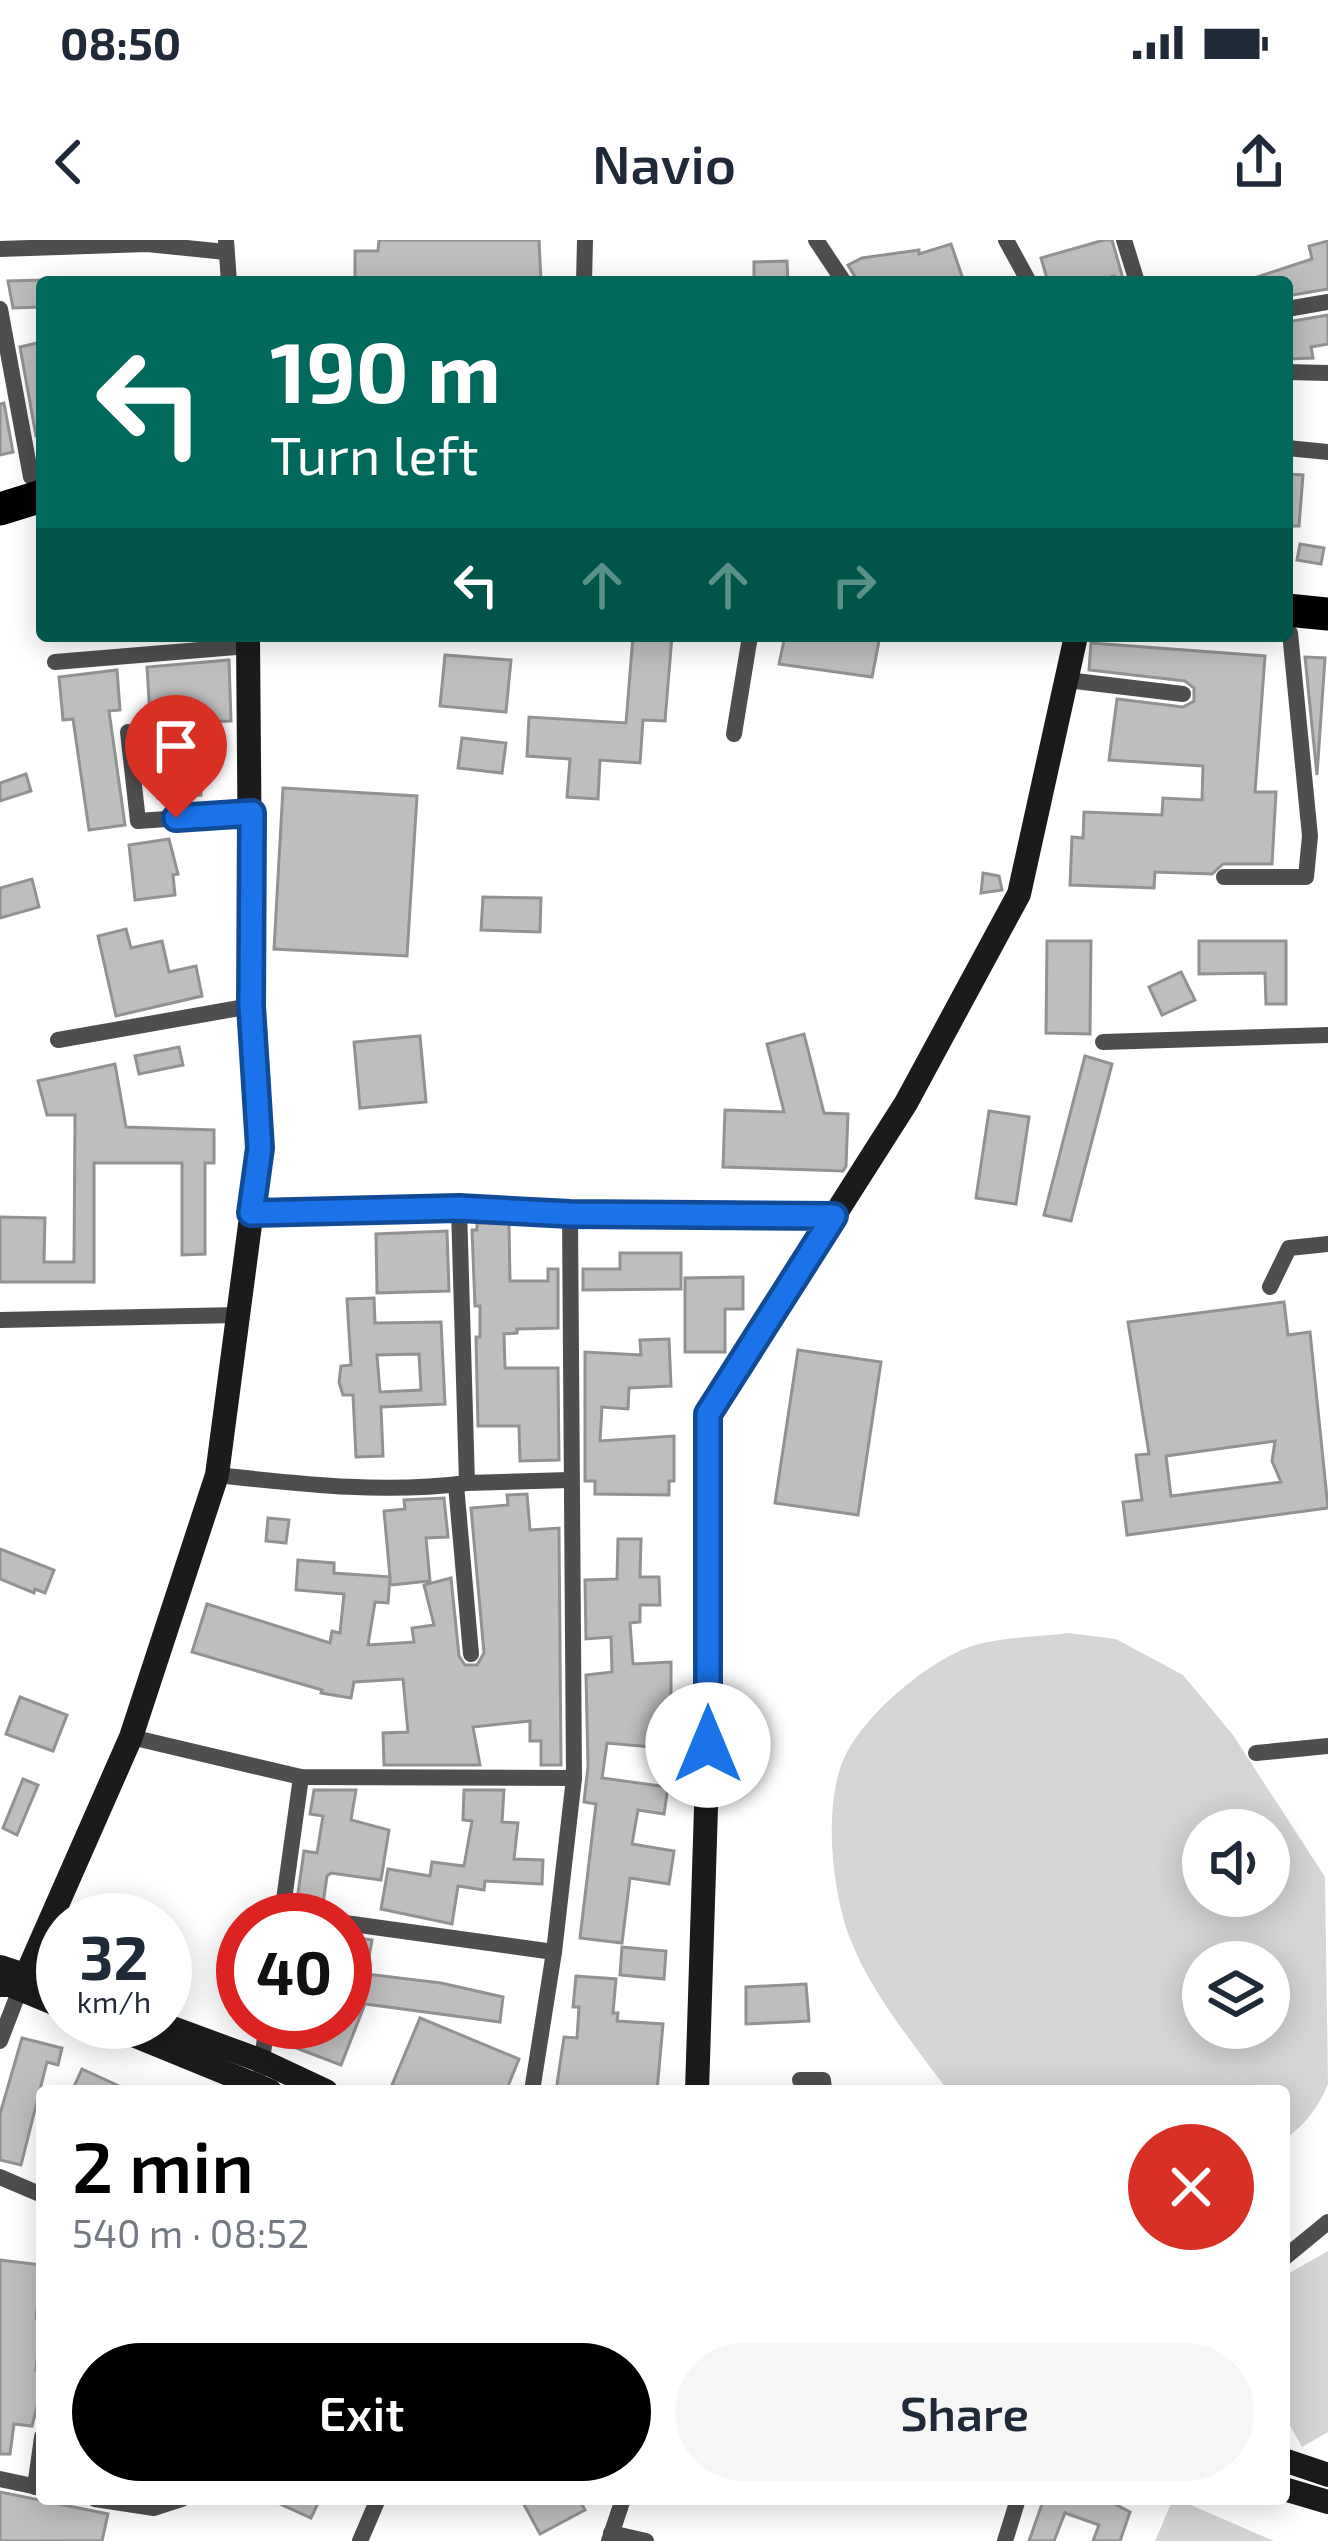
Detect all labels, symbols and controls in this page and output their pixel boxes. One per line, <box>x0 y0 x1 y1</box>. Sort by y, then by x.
text: 08:50 <box>60 15 181 69</box>
icon: back <box>36 129 102 195</box>
icon: share <box>1226 129 1292 195</box>
text: Navio <box>592 130 736 195</box>
text: 190 m <box>270 319 501 420</box>
icon: left <box>72 324 228 480</box>
text: Turn left <box>270 421 479 486</box>
icon: left <box>443 552 509 618</box>
icon: ahead <box>569 552 635 618</box>
icon: ahead <box>695 552 761 618</box>
icon: right <box>821 552 887 618</box>
pin <box>125 695 227 818</box>
icon: arrive <box>143 713 209 779</box>
position arrow <box>645 1682 771 1808</box>
map controls <box>1182 1809 1290 2049</box>
button: sound <box>1182 1809 1290 1917</box>
speed limit sign: 40 <box>216 1893 372 2049</box>
text: 32 <box>80 1920 148 1992</box>
button: layers <box>1182 1941 1290 2049</box>
text: km/h <box>77 1983 151 2019</box>
text: 2 min <box>72 2121 254 2207</box>
button: close <box>1128 2124 1254 2250</box>
text: 540 m · 08:52 <box>72 2209 309 2256</box>
button: Exit <box>72 2343 651 2481</box>
button: Share <box>675 2343 1254 2481</box>

